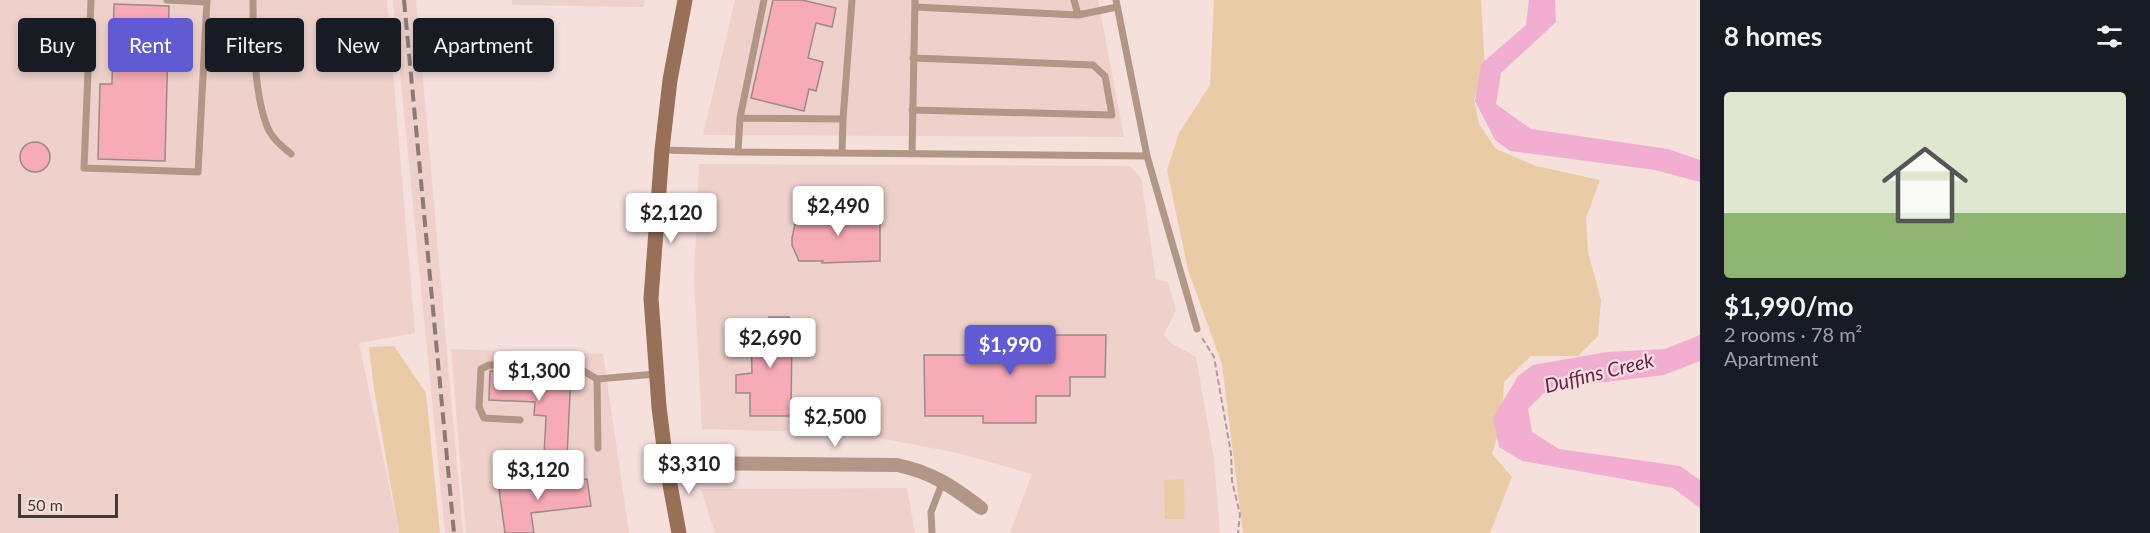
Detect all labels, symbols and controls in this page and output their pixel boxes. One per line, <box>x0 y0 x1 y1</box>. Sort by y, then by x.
chip: Buy <box>18 18 96 72</box>
chip: Rent <box>108 18 193 72</box>
chip: Filters <box>205 18 304 72</box>
chip: New <box>316 18 401 72</box>
chip: Apartment <box>413 18 554 72</box>
text: 8 homes <box>1724 20 1822 52</box>
icon: filters <box>2093 20 2126 53</box>
icon: home <box>1871 131 1979 239</box>
pin: $2,490 <box>789 186 887 237</box>
pin: $2,120 <box>622 193 720 244</box>
text: $2,490 <box>807 193 869 217</box>
text: $2,120 <box>640 200 702 224</box>
text: $1,990/mo <box>1724 290 1854 322</box>
pin: $2,690 <box>721 318 819 369</box>
text: 2 rooms · 78 m² <box>1724 322 1862 346</box>
text: $2,690 <box>739 325 801 349</box>
pin: $1,990 <box>961 325 1059 376</box>
text: $1,990 <box>979 332 1041 356</box>
text: Apartment <box>1724 346 1818 370</box>
water label: Duffins Creek <box>1542 347 1656 397</box>
pin: $1,300 <box>490 351 588 402</box>
text: $1,300 <box>508 358 570 382</box>
pin: $2,500 <box>786 397 884 448</box>
text: $2,500 <box>804 404 866 428</box>
pin: $3,310 <box>640 444 738 495</box>
pin: $3,120 <box>489 450 587 501</box>
text: $3,310 <box>658 451 720 475</box>
text: $3,120 <box>507 457 569 481</box>
scale bar <box>18 491 118 518</box>
text: 50 m <box>27 495 63 514</box>

